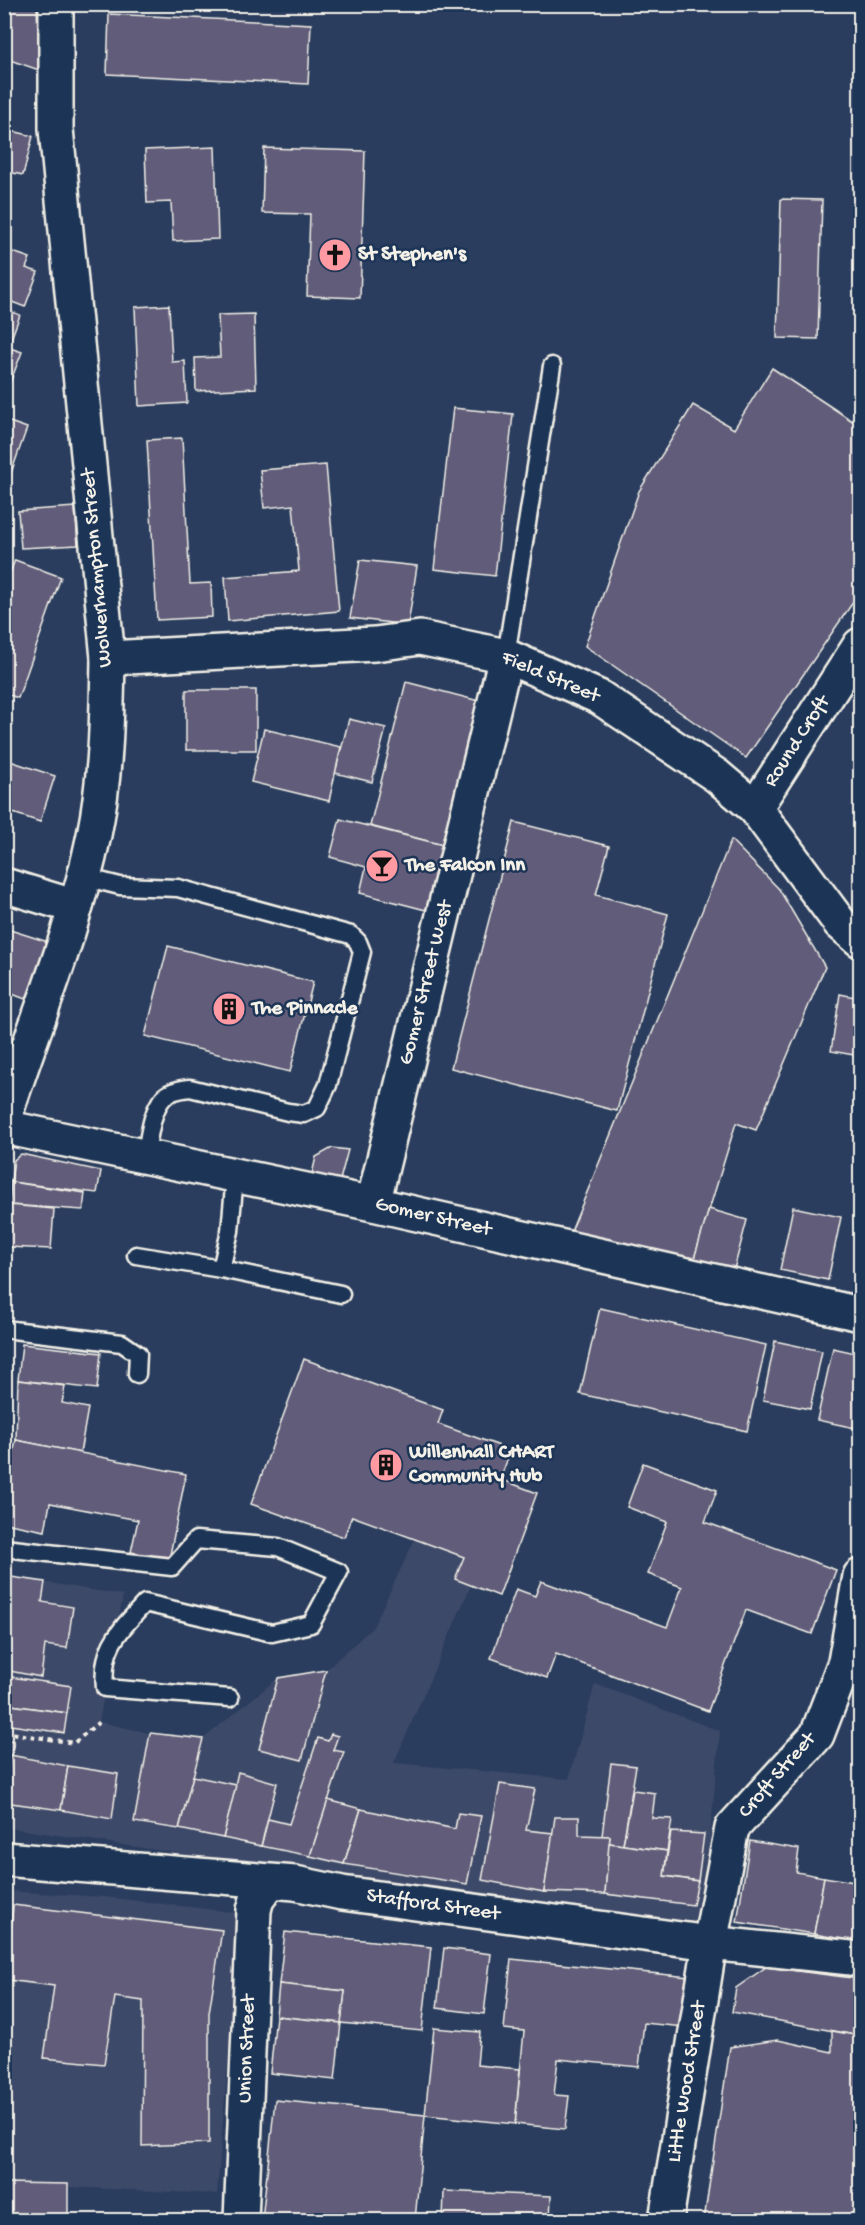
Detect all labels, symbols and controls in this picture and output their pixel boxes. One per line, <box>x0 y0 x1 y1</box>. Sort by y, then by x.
church icon: St Stephen's <box>317 237 353 273</box>
place label: St Stephen's <box>358 243 467 268</box>
street label: Wolverhampton Street <box>77 465 119 668</box>
street label: Field Street <box>496 646 605 711</box>
street label: Round Croft <box>759 690 838 792</box>
bar icon: The Falcon Inn <box>364 848 400 884</box>
place label: The Falcon Inn <box>403 854 526 879</box>
street label: Gomer Street West <box>395 896 460 1068</box>
building icon: The Pinnacle <box>211 991 247 1027</box>
place label: The Pinnacle <box>250 997 359 1022</box>
street label: Gomer Street <box>373 1193 496 1244</box>
place label: Willenhall CHART Community Hub <box>408 1441 555 1490</box>
building icon: Willenhall CHART Community Hub <box>368 1447 404 1483</box>
street label: Croft Street <box>734 1726 824 1824</box>
street label: Stafford Street <box>365 1884 504 1928</box>
street label: Union Street <box>234 1992 262 2104</box>
street label: Little Wood Street <box>663 1997 713 2164</box>

